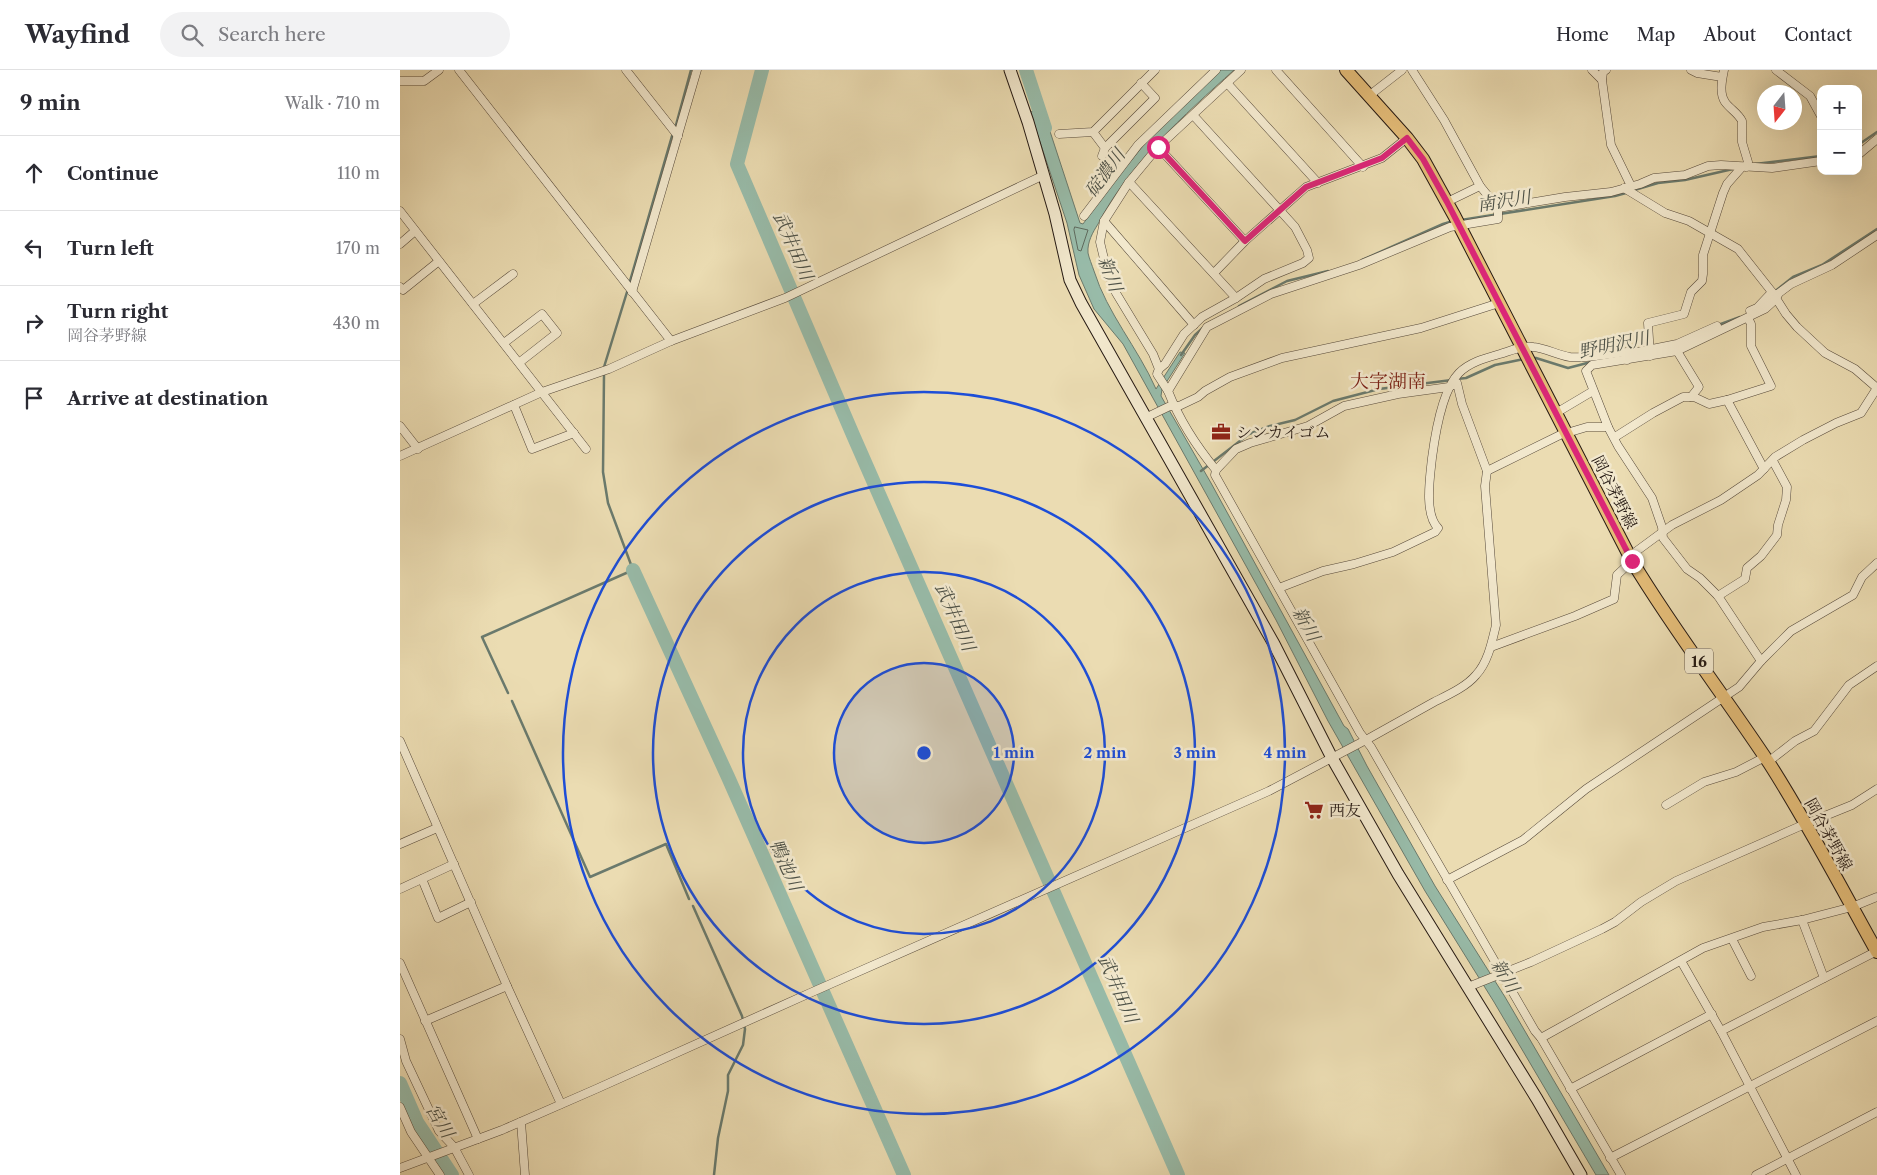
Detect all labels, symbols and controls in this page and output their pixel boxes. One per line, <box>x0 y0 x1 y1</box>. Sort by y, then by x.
search box <box>160 12 510 57</box>
text: Wayfind <box>25 20 130 49</box>
icon: search <box>178 21 206 49</box>
text: Search here <box>218 23 326 46</box>
text: Home <box>1556 24 1609 46</box>
text: Map <box>1637 24 1675 46</box>
text: About <box>1703 24 1756 46</box>
text: Contact <box>1784 24 1852 46</box>
north arrow <box>1757 85 1802 130</box>
map controls <box>1817 85 1862 175</box>
button: + <box>1817 85 1862 130</box>
text: 9 min <box>20 90 81 115</box>
text: Walk · 710 m <box>285 93 380 113</box>
button: − <box>1817 130 1862 175</box>
route start <box>1147 136 1170 159</box>
water label: 碇濃川 <box>1080 143 1131 201</box>
icon: ahead <box>20 159 48 187</box>
text: Continue <box>67 162 159 185</box>
text: 110 m <box>337 163 380 183</box>
water label: 南沢川 <box>1476 186 1534 216</box>
water label: 武井田川 <box>768 209 819 285</box>
icon: left <box>20 234 48 262</box>
text: Turn left <box>67 237 154 260</box>
text: 170 m <box>336 238 380 258</box>
water label: 新川 <box>1093 253 1127 297</box>
text: Turn right <box>67 300 168 323</box>
icon: right <box>20 309 48 337</box>
text: 430 m <box>333 313 380 333</box>
text: 岡谷茅野線 <box>67 325 147 345</box>
water label: 野明沢川 <box>1576 326 1653 363</box>
district label: 大字湖南 <box>1350 370 1426 393</box>
icon: arrive <box>20 384 48 412</box>
text: Arrive at destination <box>67 387 268 410</box>
office icon: シンカイゴム <box>1210 421 1232 443</box>
place label: シンカイゴム <box>1236 422 1330 442</box>
street label: 岡谷茅野線 <box>1588 452 1642 532</box>
route end <box>1621 550 1644 573</box>
water label: 武井田川 <box>930 580 981 656</box>
water label: 新川 <box>1288 603 1325 647</box>
road number: 16 <box>1685 648 1713 674</box>
text: 1 min <box>993 743 1035 762</box>
text: 2 min <box>1083 743 1127 762</box>
text: 3 min <box>1174 743 1217 762</box>
text: 4 min <box>1263 743 1307 762</box>
centre of rings <box>915 744 933 762</box>
street label: 岡谷茅野線 <box>1801 794 1857 874</box>
supermarket icon: 西友 <box>1303 799 1325 821</box>
place label: 西友 <box>1329 800 1361 820</box>
water label: 鴨池川 <box>765 836 808 896</box>
water label: 武井田川 <box>1093 952 1144 1028</box>
water label: 新川 <box>1486 955 1525 999</box>
water label: 宮川 <box>421 1100 460 1144</box>

